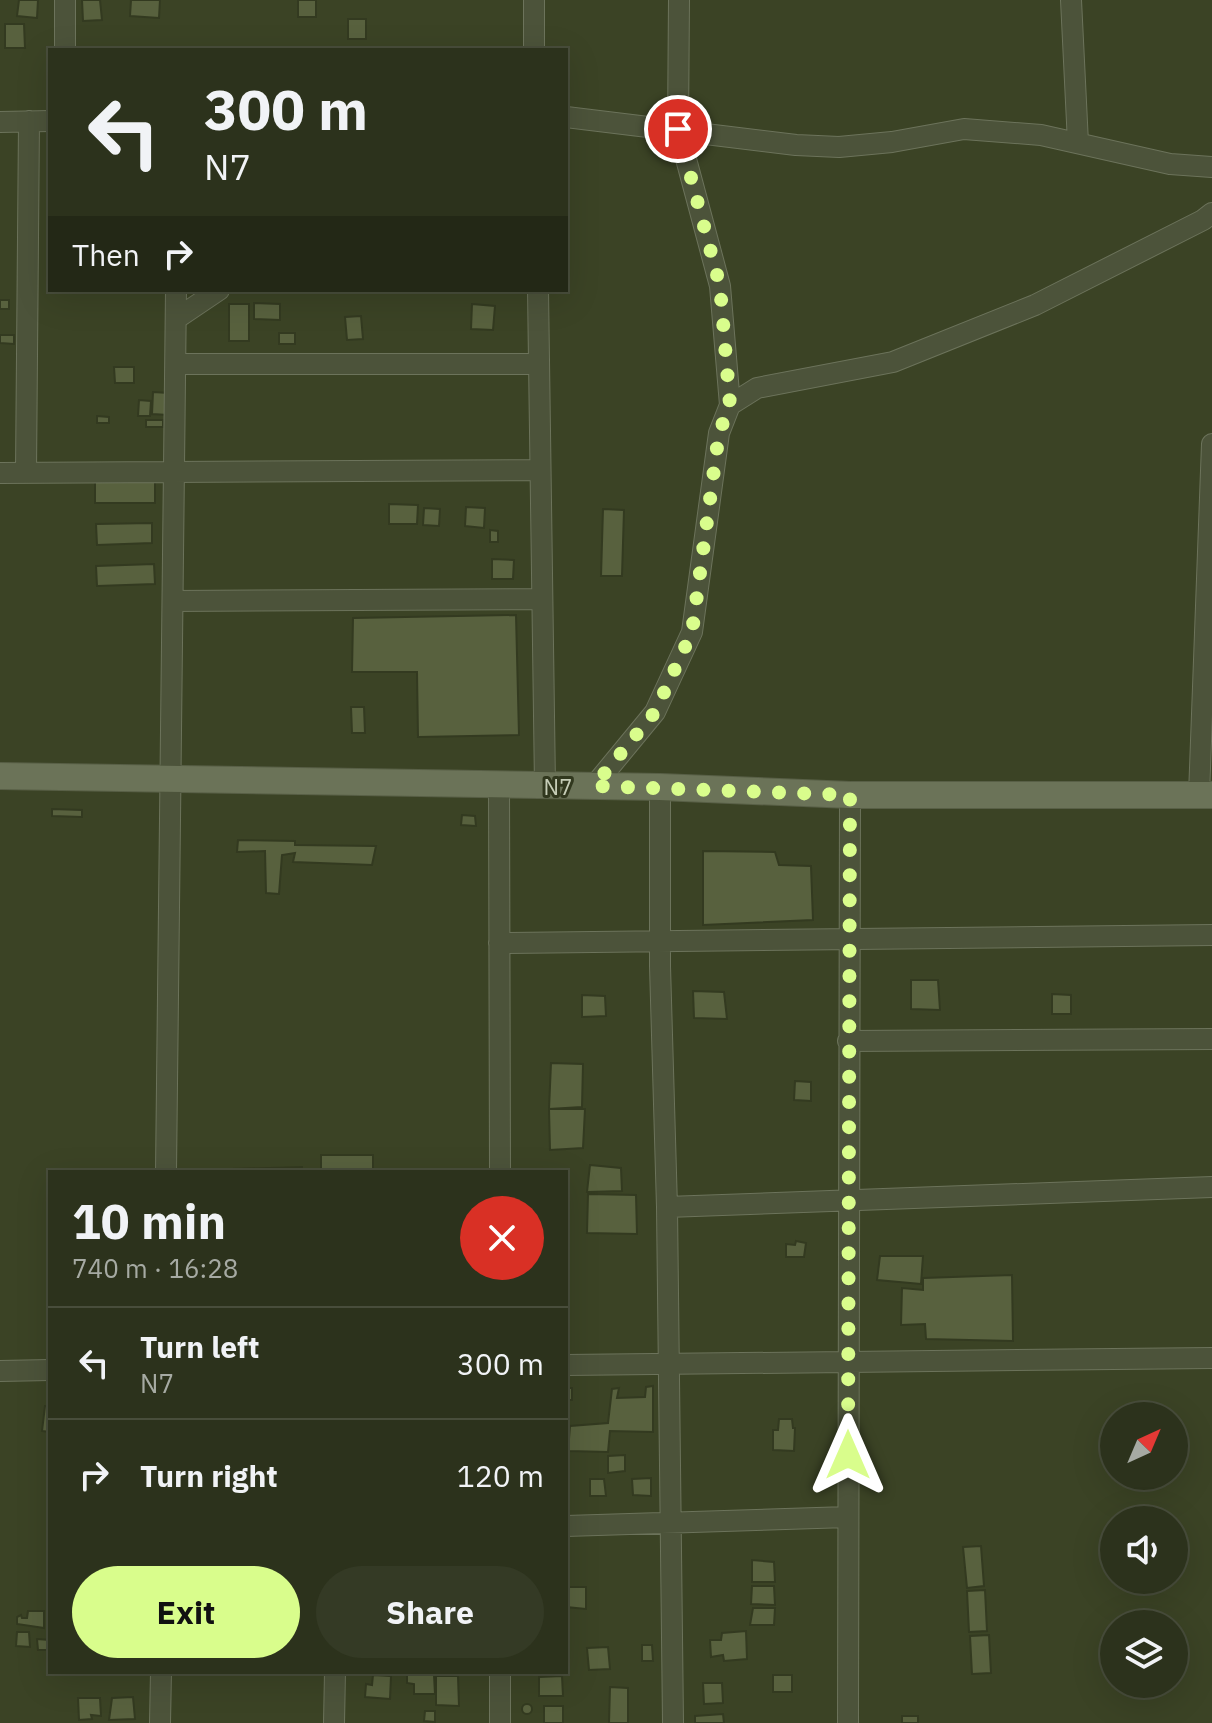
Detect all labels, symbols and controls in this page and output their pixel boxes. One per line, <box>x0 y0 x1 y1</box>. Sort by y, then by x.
text: 300 m <box>204 73 368 145</box>
icon: left <box>72 80 176 184</box>
pin <box>644 95 712 163</box>
icon: arrive <box>656 107 700 151</box>
text: N7 <box>204 143 251 190</box>
icon: right <box>156 232 200 276</box>
text: Then <box>72 235 140 274</box>
street label: N7 <box>544 772 572 801</box>
text: 10 min <box>72 1190 226 1252</box>
button: close <box>460 1196 544 1280</box>
text: 740 m · 16:28 <box>72 1251 238 1285</box>
text: Turn left <box>140 1327 259 1366</box>
icon: left <box>72 1341 116 1385</box>
text: 300 m <box>457 1344 544 1383</box>
text: N7 <box>140 1366 174 1400</box>
north arrow <box>1100 1402 1188 1490</box>
map controls <box>1100 1402 1188 1698</box>
position arrow <box>806 1413 890 1497</box>
icon: right <box>72 1453 116 1497</box>
text: Turn right <box>140 1456 278 1495</box>
text: 120 m <box>457 1456 544 1495</box>
button: sound <box>1100 1506 1188 1594</box>
button: Exit <box>72 1566 300 1658</box>
button: Share <box>316 1566 544 1658</box>
button: layers <box>1100 1610 1188 1698</box>

